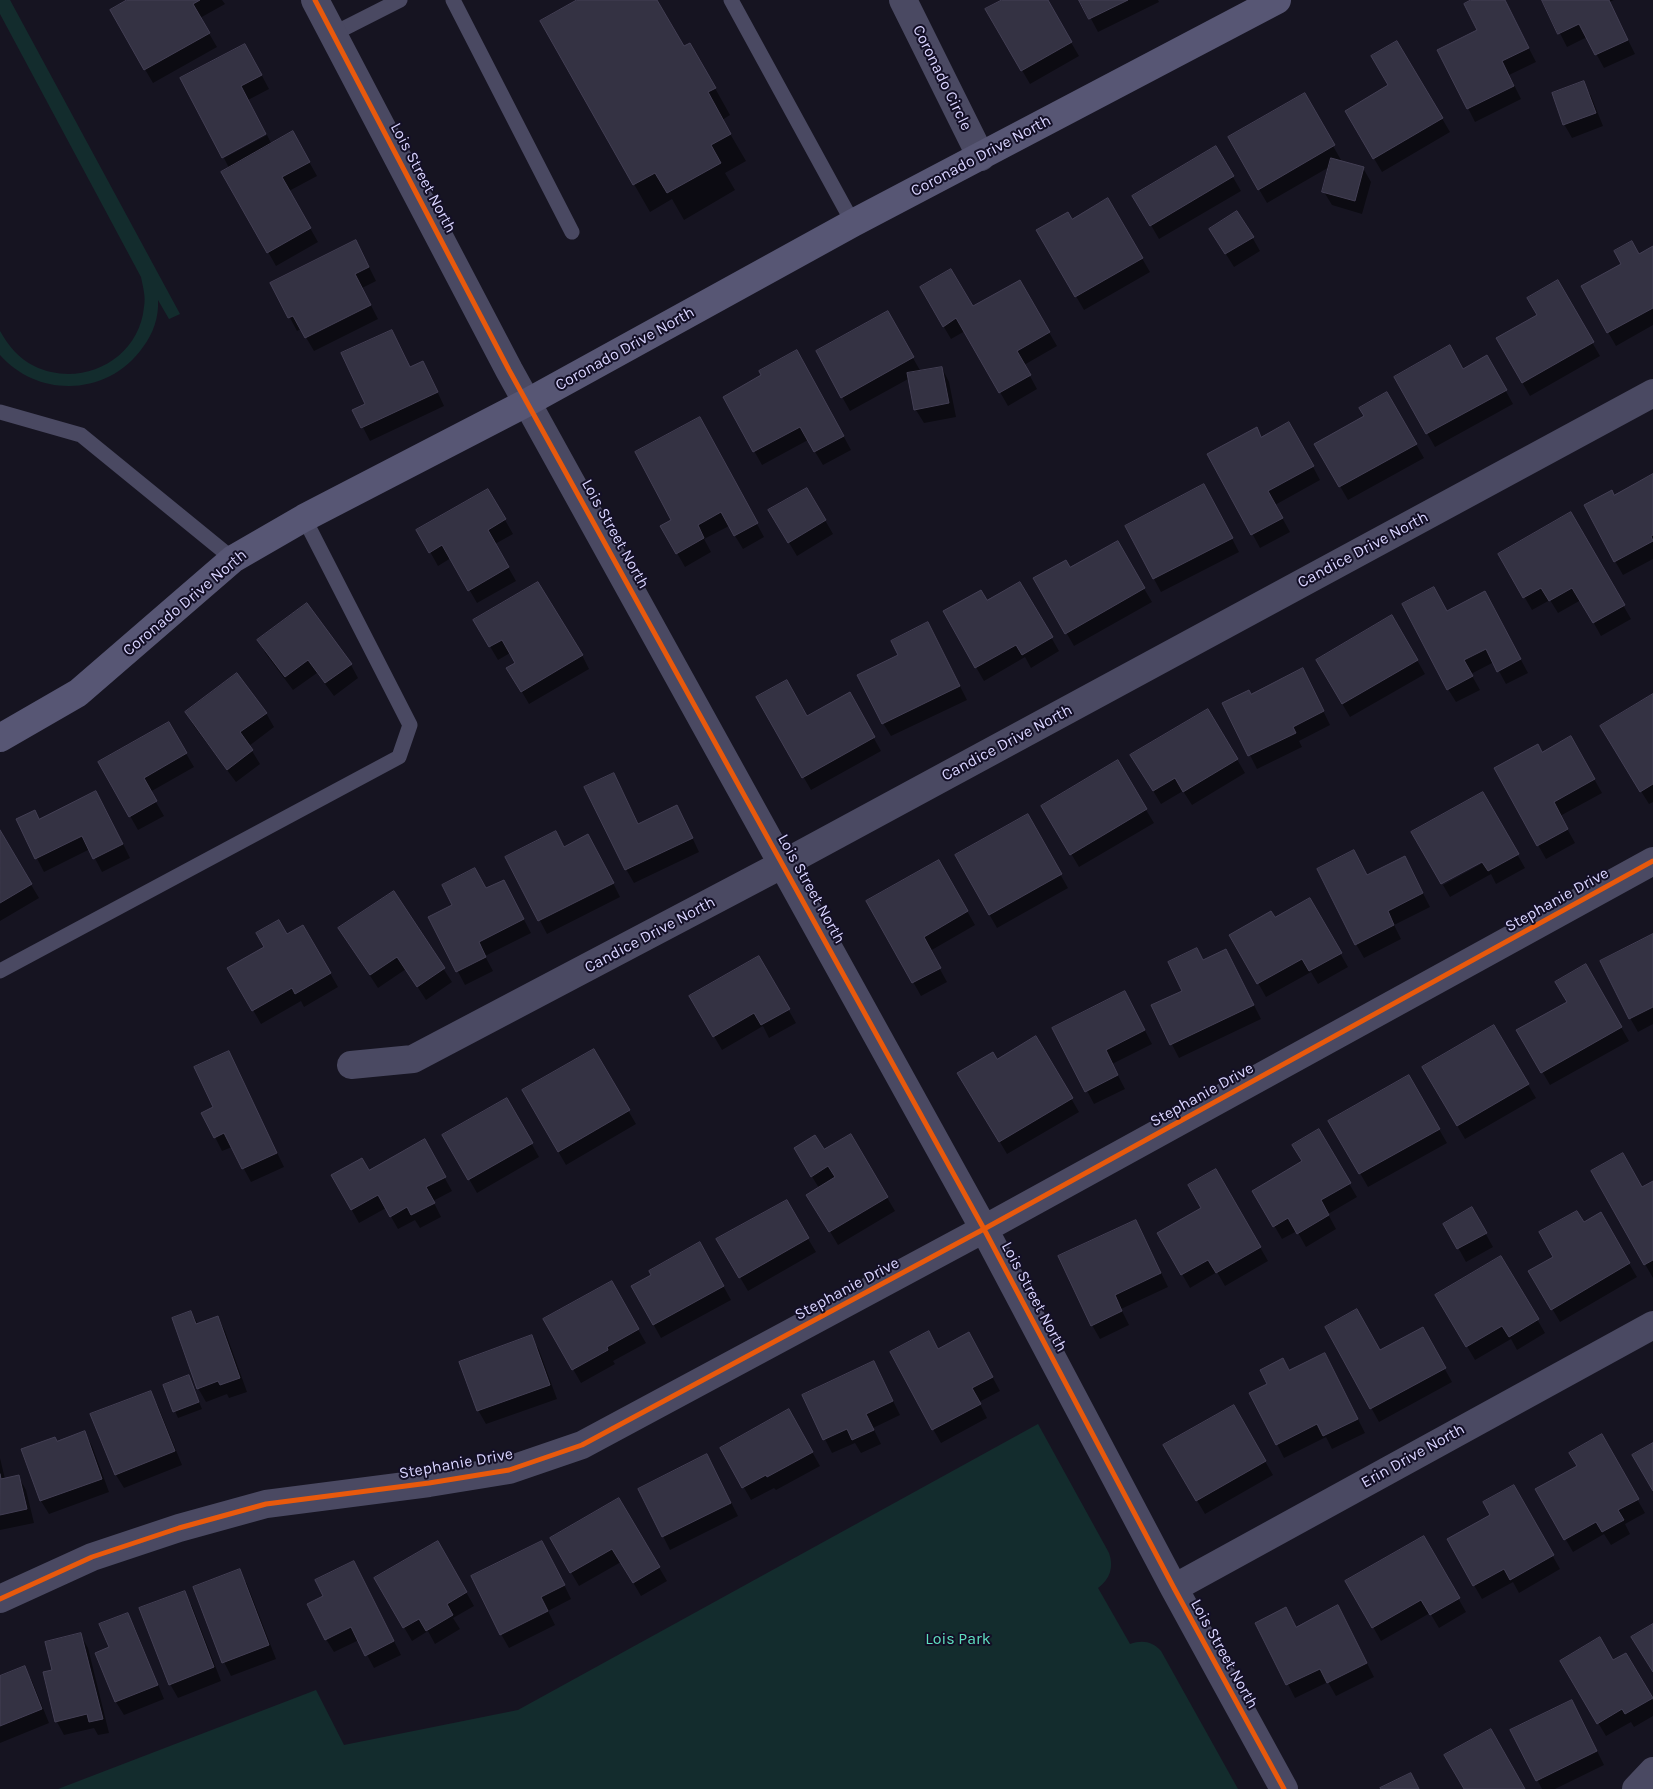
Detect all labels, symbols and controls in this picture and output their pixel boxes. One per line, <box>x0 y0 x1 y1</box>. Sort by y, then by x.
street label: Coronado Circle <box>908 22 976 134</box>
street label: Coronado Drive North <box>908 111 1054 201</box>
street label: Lois Street North <box>386 120 460 236</box>
street label: Coronado Drive North <box>552 303 698 395</box>
street label: Lois Street North <box>577 476 653 592</box>
street label: Candice Drive North <box>1294 507 1432 593</box>
street label: Coronado Drive North <box>119 546 251 660</box>
street label: Candice Drive North <box>938 700 1076 786</box>
street label: Lois Street North <box>773 831 849 947</box>
street label: Stephanie Drive <box>1502 864 1612 936</box>
street label: Candice Drive North <box>581 892 719 978</box>
street label: Stephanie Drive <box>1147 1059 1257 1131</box>
street label: Lois Street North <box>997 1239 1071 1355</box>
street label: Stephanie Drive <box>791 1253 903 1325</box>
street label: Erin Drive North <box>1358 1420 1468 1492</box>
street label: Stephanie Drive <box>397 1445 515 1483</box>
street label: Lois Street North <box>1186 1596 1262 1712</box>
park label: Lois Park <box>925 1629 991 1649</box>

